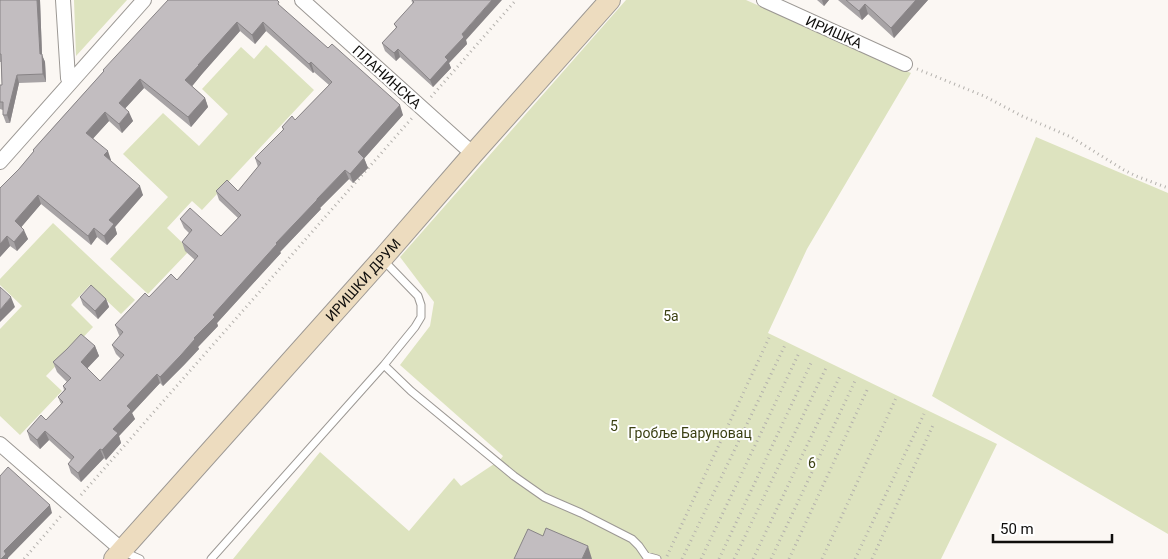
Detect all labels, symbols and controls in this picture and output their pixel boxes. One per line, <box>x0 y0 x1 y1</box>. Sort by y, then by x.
street label: ИРИШКА <box>803 12 865 52</box>
street label: ПЛАНИНСКА <box>350 42 424 112</box>
street label: ИРИШКИ ДРУМ <box>322 235 404 325</box>
park label: 5a <box>663 308 679 324</box>
park label: 5 <box>610 418 618 434</box>
park label: Гробље Баруновац <box>628 425 752 441</box>
park label: 6 <box>808 455 816 471</box>
scale bar <box>993 512 1112 544</box>
text: 50 m <box>1000 520 1034 538</box>

